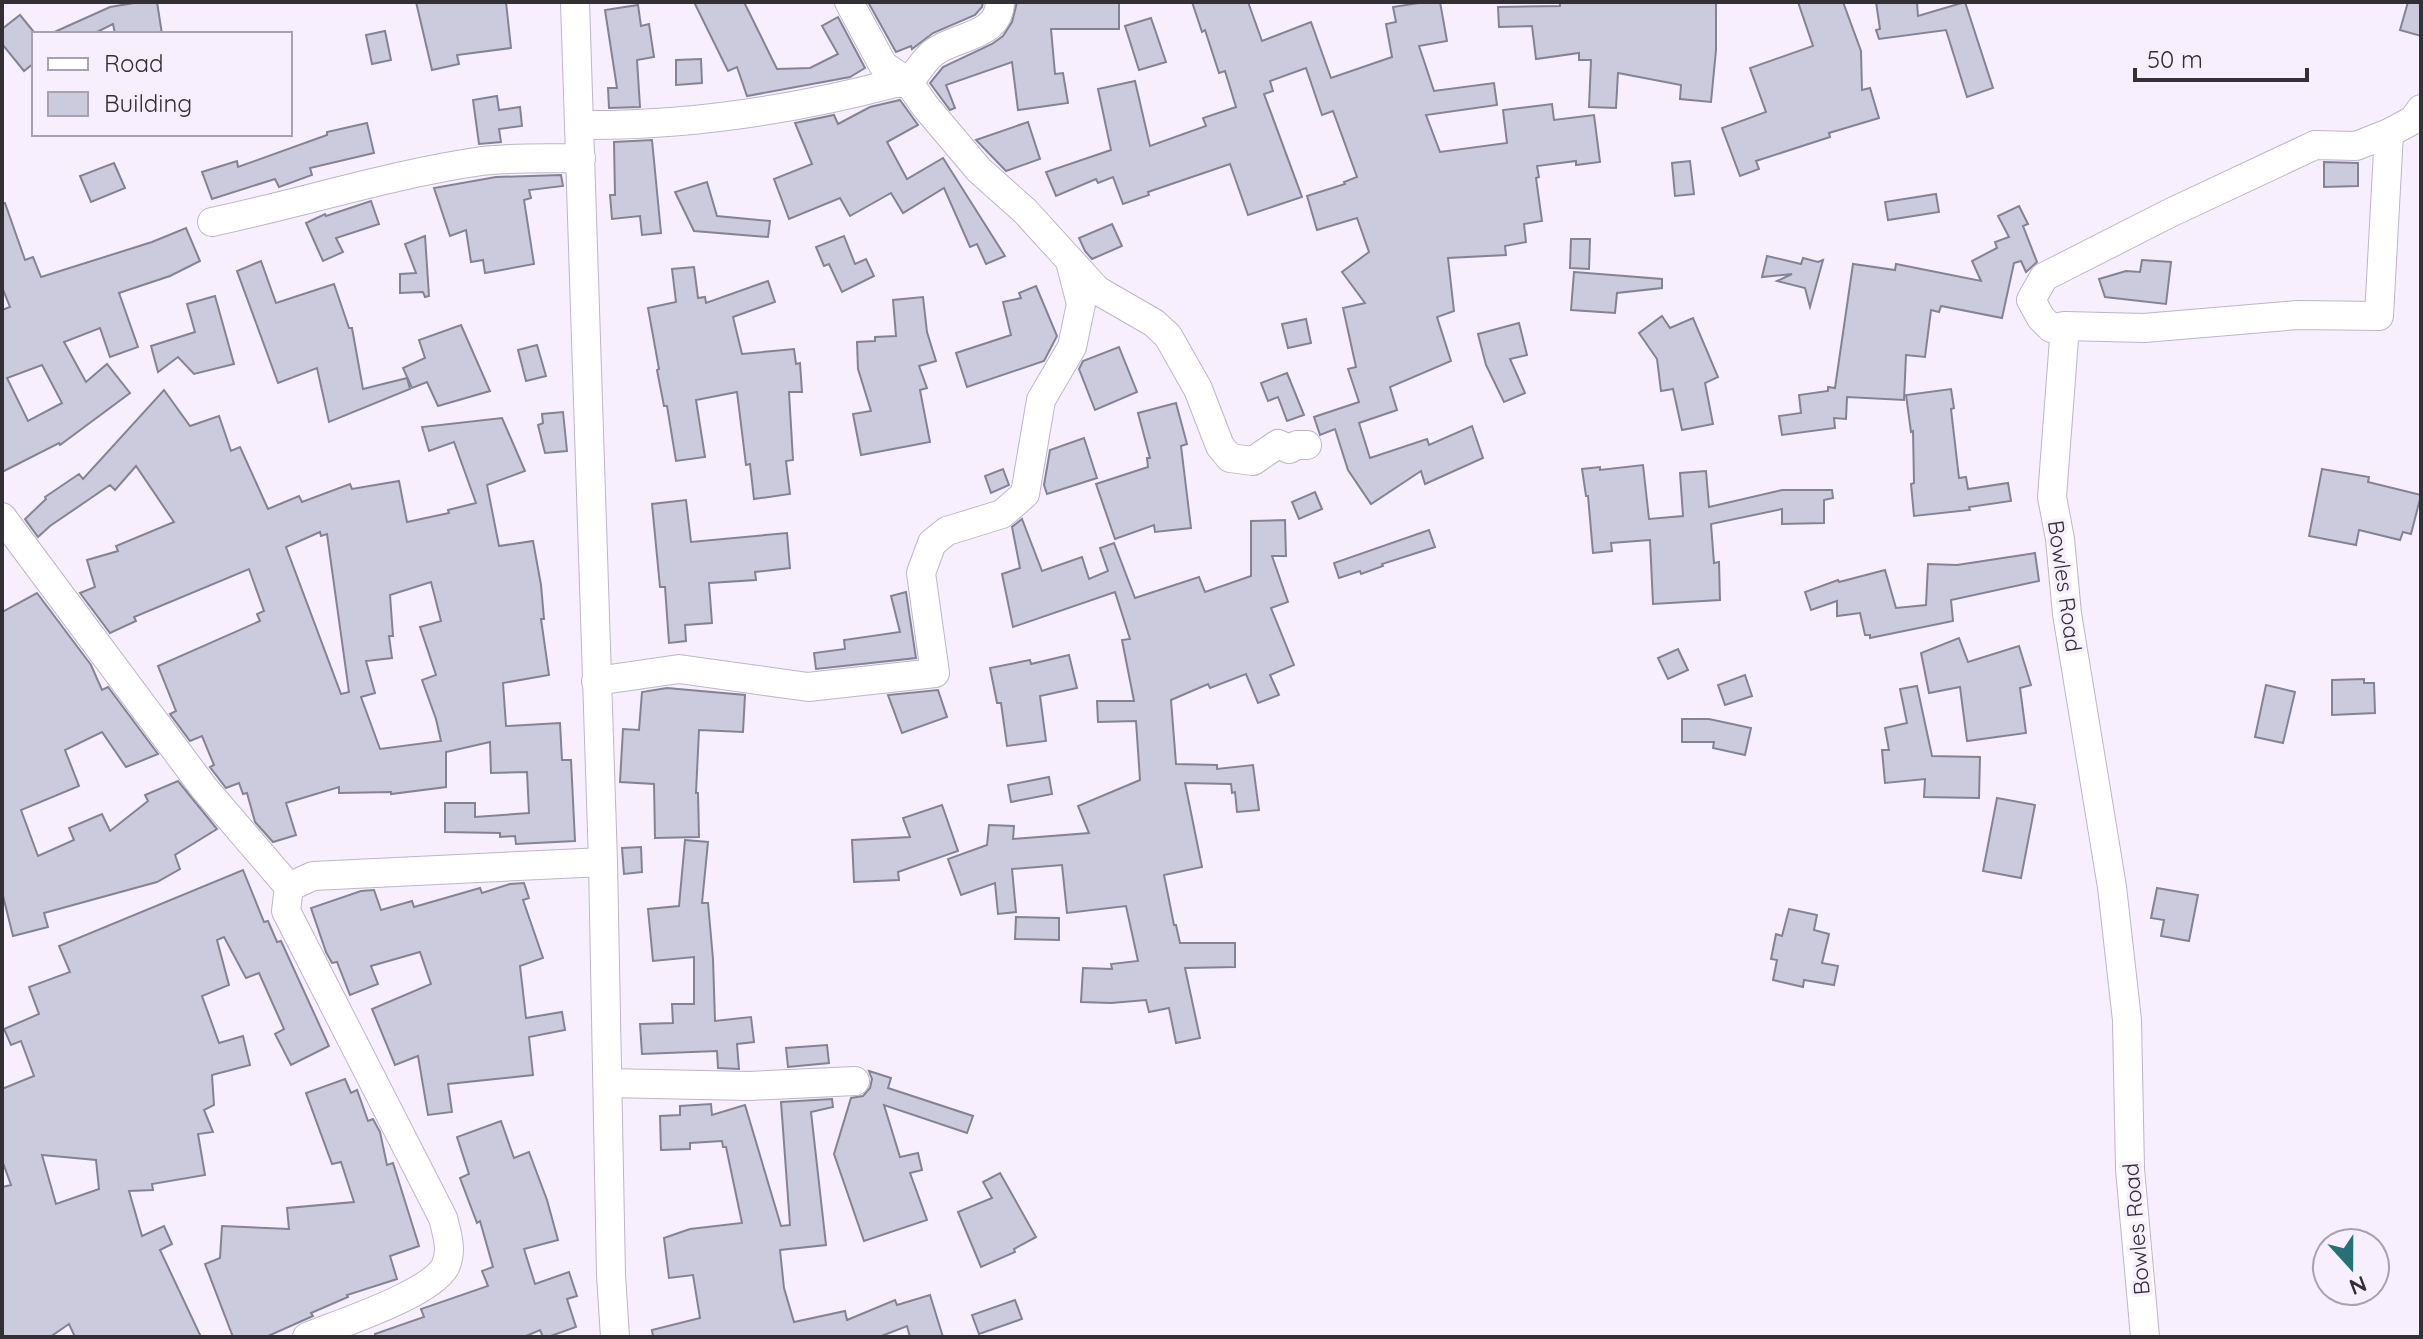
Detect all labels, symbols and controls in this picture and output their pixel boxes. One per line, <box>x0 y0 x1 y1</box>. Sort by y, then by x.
legend <box>32 32 292 136</box>
scale bar <box>2135 32 2307 82</box>
text: 50 m <box>2147 44 2203 74</box>
text: Road <box>104 48 164 78</box>
text: Building <box>104 88 192 118</box>
street label: Bowles Road <box>2042 519 2088 653</box>
street label: Bowles Road <box>2116 1162 2156 1296</box>
north arrow <box>2311 1227 2391 1307</box>
text: N <box>2346 1270 2371 1302</box>

